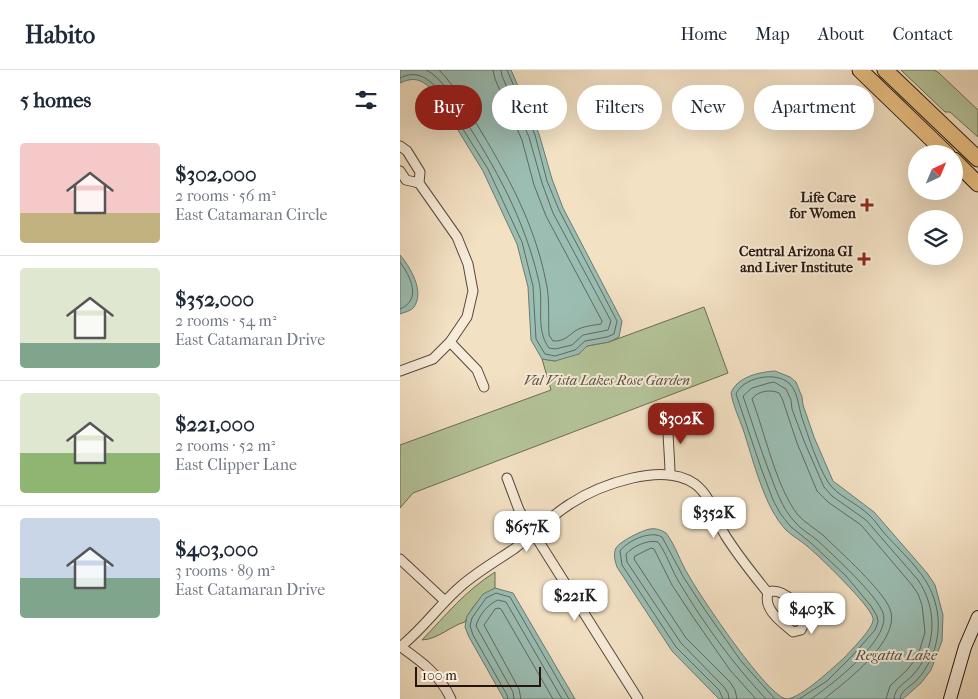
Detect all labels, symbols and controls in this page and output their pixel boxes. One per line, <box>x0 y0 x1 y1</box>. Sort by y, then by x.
text: Habito <box>25 21 95 49</box>
text: Home <box>680 24 727 45</box>
text: Map <box>755 24 790 45</box>
text: About <box>818 24 864 45</box>
text: Contact <box>892 24 953 45</box>
chip: Buy <box>415 85 482 130</box>
chip: Rent <box>492 85 567 130</box>
chip: Filters <box>577 85 662 130</box>
chip: New <box>672 85 744 130</box>
chip: Apartment <box>754 85 874 130</box>
icon: filters <box>352 86 380 114</box>
text: 5 homes <box>20 88 91 112</box>
north arrow <box>908 145 962 200</box>
map controls <box>908 145 963 265</box>
text: $302,000 <box>175 162 257 186</box>
icon: home <box>60 163 120 223</box>
text: 2 rooms · 56 m² <box>175 186 276 205</box>
place label: Life Care for Women <box>788 189 857 222</box>
marker: Life Care for Women <box>860 198 874 212</box>
text: East Catamaran Circle <box>175 205 327 224</box>
button: layers <box>908 210 963 265</box>
place label: Central Arizona GI and Liver Institute <box>739 243 854 276</box>
marker: Central Arizona GI and Liver Institute <box>857 252 871 266</box>
text: $352,000 <box>175 287 254 311</box>
icon: home <box>60 288 120 348</box>
text: 2 rooms · 54 m² <box>175 311 276 330</box>
text: East Catamaran Drive <box>175 330 325 349</box>
park label: Val Vista Lakes Rose Garden <box>524 372 690 389</box>
pin: $302K <box>646 402 716 445</box>
text: $302K <box>659 409 703 428</box>
text: $221,000 <box>175 412 255 436</box>
icon: home <box>60 413 120 473</box>
text: 2 rooms · 52 m² <box>175 436 275 455</box>
text: East Clipper Lane <box>175 455 297 474</box>
pin: $352K <box>679 496 749 539</box>
text: $352K <box>693 503 735 522</box>
pin: $657K <box>492 510 562 553</box>
text: $657K <box>505 517 549 536</box>
text: $403,000 <box>175 537 258 561</box>
icon: home <box>60 538 120 598</box>
text: 3 rooms · 89 m² <box>175 561 275 580</box>
text: East Catamaran Drive <box>175 580 325 599</box>
pin: $221K <box>540 580 610 622</box>
text: $221K <box>554 586 596 605</box>
pin: $403K <box>777 592 847 635</box>
text: $403K <box>789 599 835 618</box>
water label: Regatta Lake <box>854 646 938 664</box>
scale bar <box>415 664 541 687</box>
text: 100 m <box>422 667 457 684</box>

